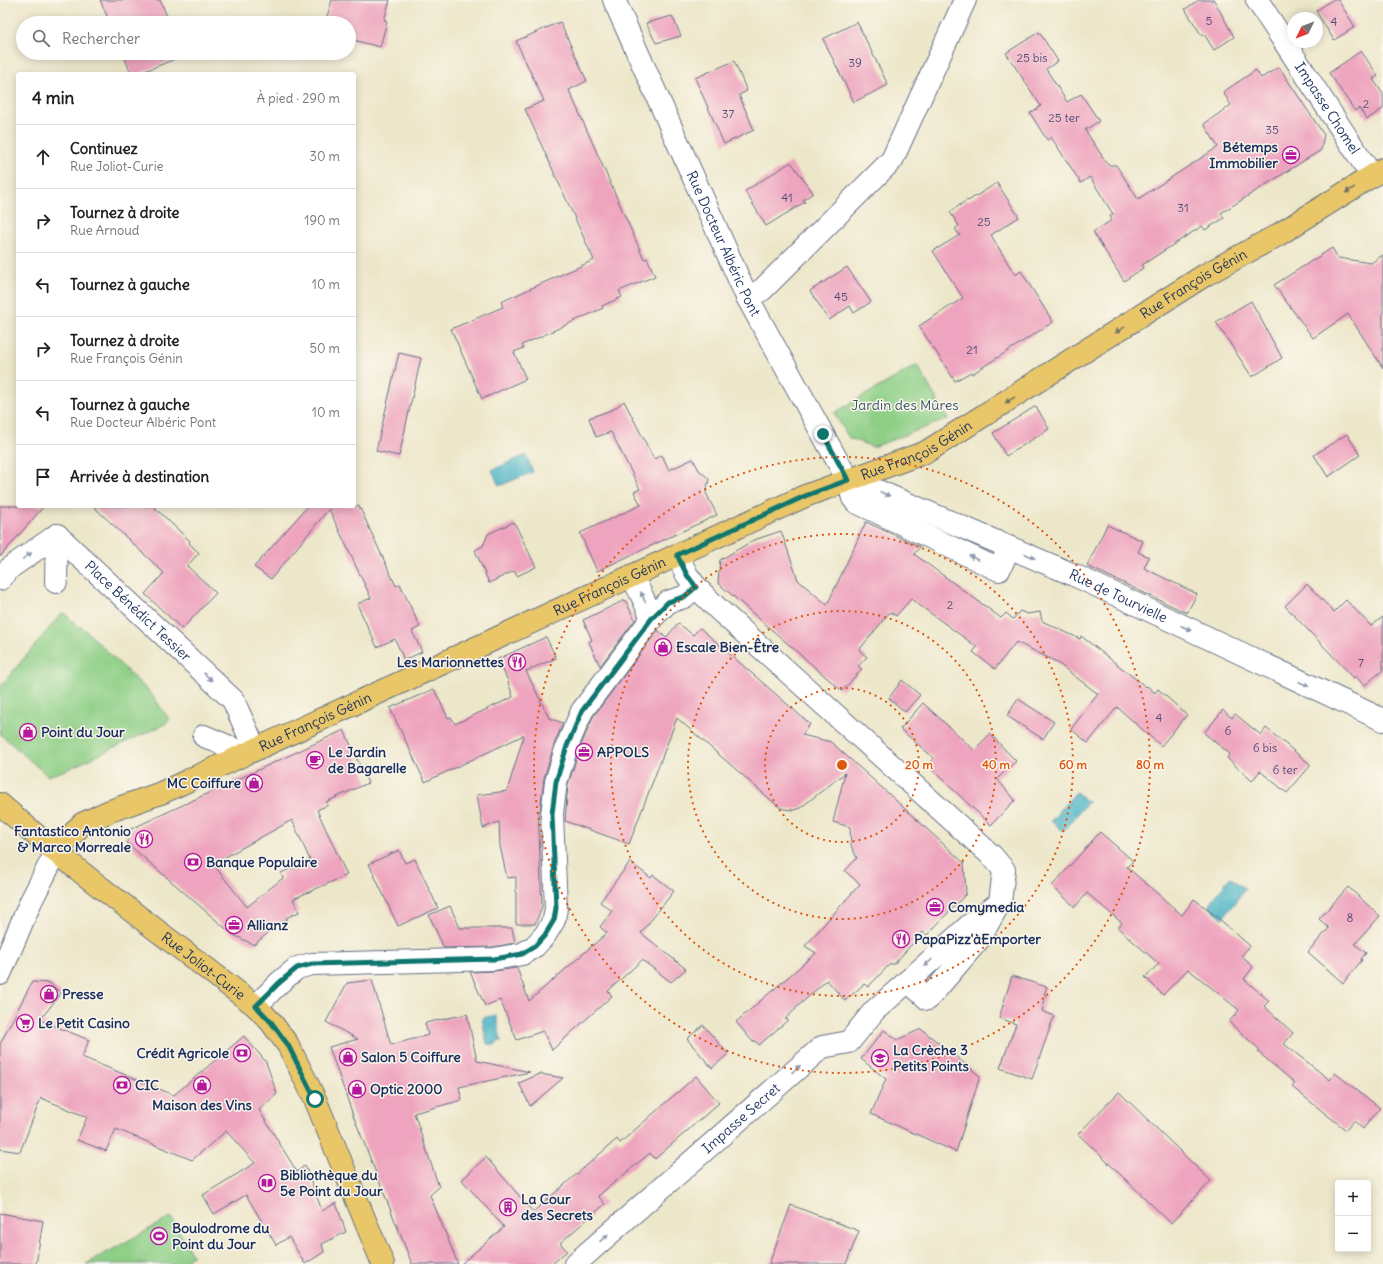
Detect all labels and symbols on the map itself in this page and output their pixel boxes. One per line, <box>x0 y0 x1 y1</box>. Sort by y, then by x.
north arrow <box>1287 12 1323 48</box>
house number: 5 <box>1206 13 1213 28</box>
house number: 4 <box>1331 14 1338 29</box>
house number: 25 bis <box>1016 50 1048 65</box>
house number: 39 <box>848 55 862 70</box>
street label: Impasse Chomel <box>1291 59 1364 157</box>
house number: 2 <box>1363 96 1370 111</box>
house number: 37 <box>722 106 734 121</box>
house number: 25 ter <box>1048 110 1080 125</box>
house number: 35 <box>1265 122 1279 137</box>
place label: Bétemps Immobilier <box>1209 138 1279 172</box>
office icon: Bétemps Immobilier <box>1281 145 1301 165</box>
street label: Rue Docteur Albéric Pont <box>683 168 765 319</box>
one-way arrow <box>1344 186 1356 193</box>
house number: 41 <box>781 190 793 205</box>
house number: 31 <box>1177 200 1189 215</box>
house number: 25 <box>977 214 991 229</box>
street label: Rue François Génin <box>1137 245 1250 323</box>
house number: 45 <box>834 289 848 304</box>
one-way arrow <box>1114 326 1125 334</box>
house number: 21 <box>966 342 978 357</box>
park label: Jardin des Mûres <box>851 396 959 414</box>
one-way arrow <box>1004 396 1016 403</box>
street label: Rue François Génin <box>858 416 975 484</box>
route end <box>814 425 832 443</box>
one-way arrow <box>879 491 890 497</box>
one-way arrow <box>22 552 33 560</box>
street label: Rue François Génin <box>550 553 668 620</box>
one-way arrow <box>1024 554 1036 560</box>
one-way arrow <box>968 555 979 561</box>
street label: Place Bénédict Tessier <box>81 557 195 665</box>
street label: Rue de Tourvielle <box>1066 565 1170 626</box>
one-way arrow <box>640 592 646 603</box>
house number: 2 <box>947 597 954 612</box>
one-way arrow <box>1180 625 1192 631</box>
shop icon: Escale Bien-Être <box>653 637 673 657</box>
place label: Escale Bien-Être <box>676 637 780 656</box>
restaurant icon: Les Marionnettes <box>507 652 527 672</box>
place label: Les Marionnettes <box>397 653 505 671</box>
house number: 7 <box>1358 655 1364 670</box>
one-way arrow <box>203 672 213 682</box>
one-way arrow <box>1298 681 1310 687</box>
street label: Rue François Génin <box>256 688 374 756</box>
house number: 4 <box>1156 710 1163 725</box>
shop icon: Point du Jour <box>18 722 38 742</box>
place label: Point du Jour <box>41 723 125 741</box>
house number: 6 <box>1225 723 1232 738</box>
house number: 6 bis <box>1253 740 1277 755</box>
office icon: APPOLS <box>574 742 594 762</box>
place label: Le Jardin de Bagarelle <box>328 743 407 777</box>
place label: APPOLS <box>597 743 649 761</box>
cafe icon: Le Jardin de Bagarelle <box>305 750 325 770</box>
text: 20 m <box>905 757 933 772</box>
text: 40 m <box>982 757 1011 772</box>
text: 60 m <box>1059 757 1088 772</box>
text: 80 m <box>1136 757 1165 772</box>
centre of rings <box>835 758 849 772</box>
house number: 6 ter <box>1272 762 1298 777</box>
shop icon: MC Coiffure <box>244 773 264 793</box>
place label: MC Coiffure <box>167 774 241 792</box>
place label: Fantastico Antonio & Marco Morreale <box>14 822 131 856</box>
restaurant icon: Fantastico Antonio & Marco Morreale <box>134 829 154 849</box>
bank icon: Banque Populaire <box>183 852 203 872</box>
place label: Banque Populaire <box>206 853 318 871</box>
office icon: Comymedia <box>925 897 945 917</box>
place label: Comymedia <box>948 898 1024 916</box>
house number: 8 <box>1347 910 1354 925</box>
office icon: Allianz <box>224 915 244 935</box>
place label: Allianz <box>247 916 288 934</box>
street label: Rue Joliot-Curie <box>158 928 249 1004</box>
restaurant icon: PapaPizz'àEmporter <box>891 929 911 949</box>
place label: PapaPizz'àEmporter <box>914 930 1041 948</box>
one-way arrow <box>923 958 933 968</box>
shop icon: Presse <box>39 984 59 1004</box>
place label: Presse <box>62 985 104 1003</box>
supermarket icon: Le Petit Casino <box>15 1013 35 1033</box>
place label: Le Petit Casino <box>38 1014 130 1032</box>
place label: La Crèche 3 Petits Points <box>893 1041 970 1075</box>
bank icon: Crédit Agricole <box>232 1043 252 1063</box>
place label: Crédit Agricole <box>136 1044 229 1062</box>
shop icon: Salon 5 Coiffure <box>338 1047 358 1067</box>
place label: Salon 5 Coiffure <box>361 1048 461 1066</box>
school or university icon: La Crèche 3 Petits Points <box>870 1048 890 1068</box>
one-way arrow <box>791 1065 802 1074</box>
bank icon: CIC <box>112 1075 132 1095</box>
shop icon: Maison des Vins <box>192 1075 212 1095</box>
place label: CIC <box>135 1076 159 1094</box>
shop icon: Optic 2000 <box>347 1079 367 1099</box>
street label: Impasse Secret <box>698 1079 784 1157</box>
place label: Optic 2000 <box>370 1080 442 1098</box>
route start <box>306 1090 324 1108</box>
place label: Maison des Vins <box>152 1096 253 1114</box>
place label: Bibliothèque du 5e Point du Jour <box>280 1166 383 1200</box>
library icon: Bibliothèque du 5e Point du Jour <box>257 1173 277 1193</box>
place label: La Cour des Secrets <box>521 1190 593 1224</box>
building icon: La Cour des Secrets <box>498 1197 518 1217</box>
place label: Boulodrome du Point du Jour <box>172 1219 269 1253</box>
sports icon: Boulodrome du Point du Jour <box>149 1226 169 1246</box>
one-way arrow <box>599 1234 609 1243</box>

